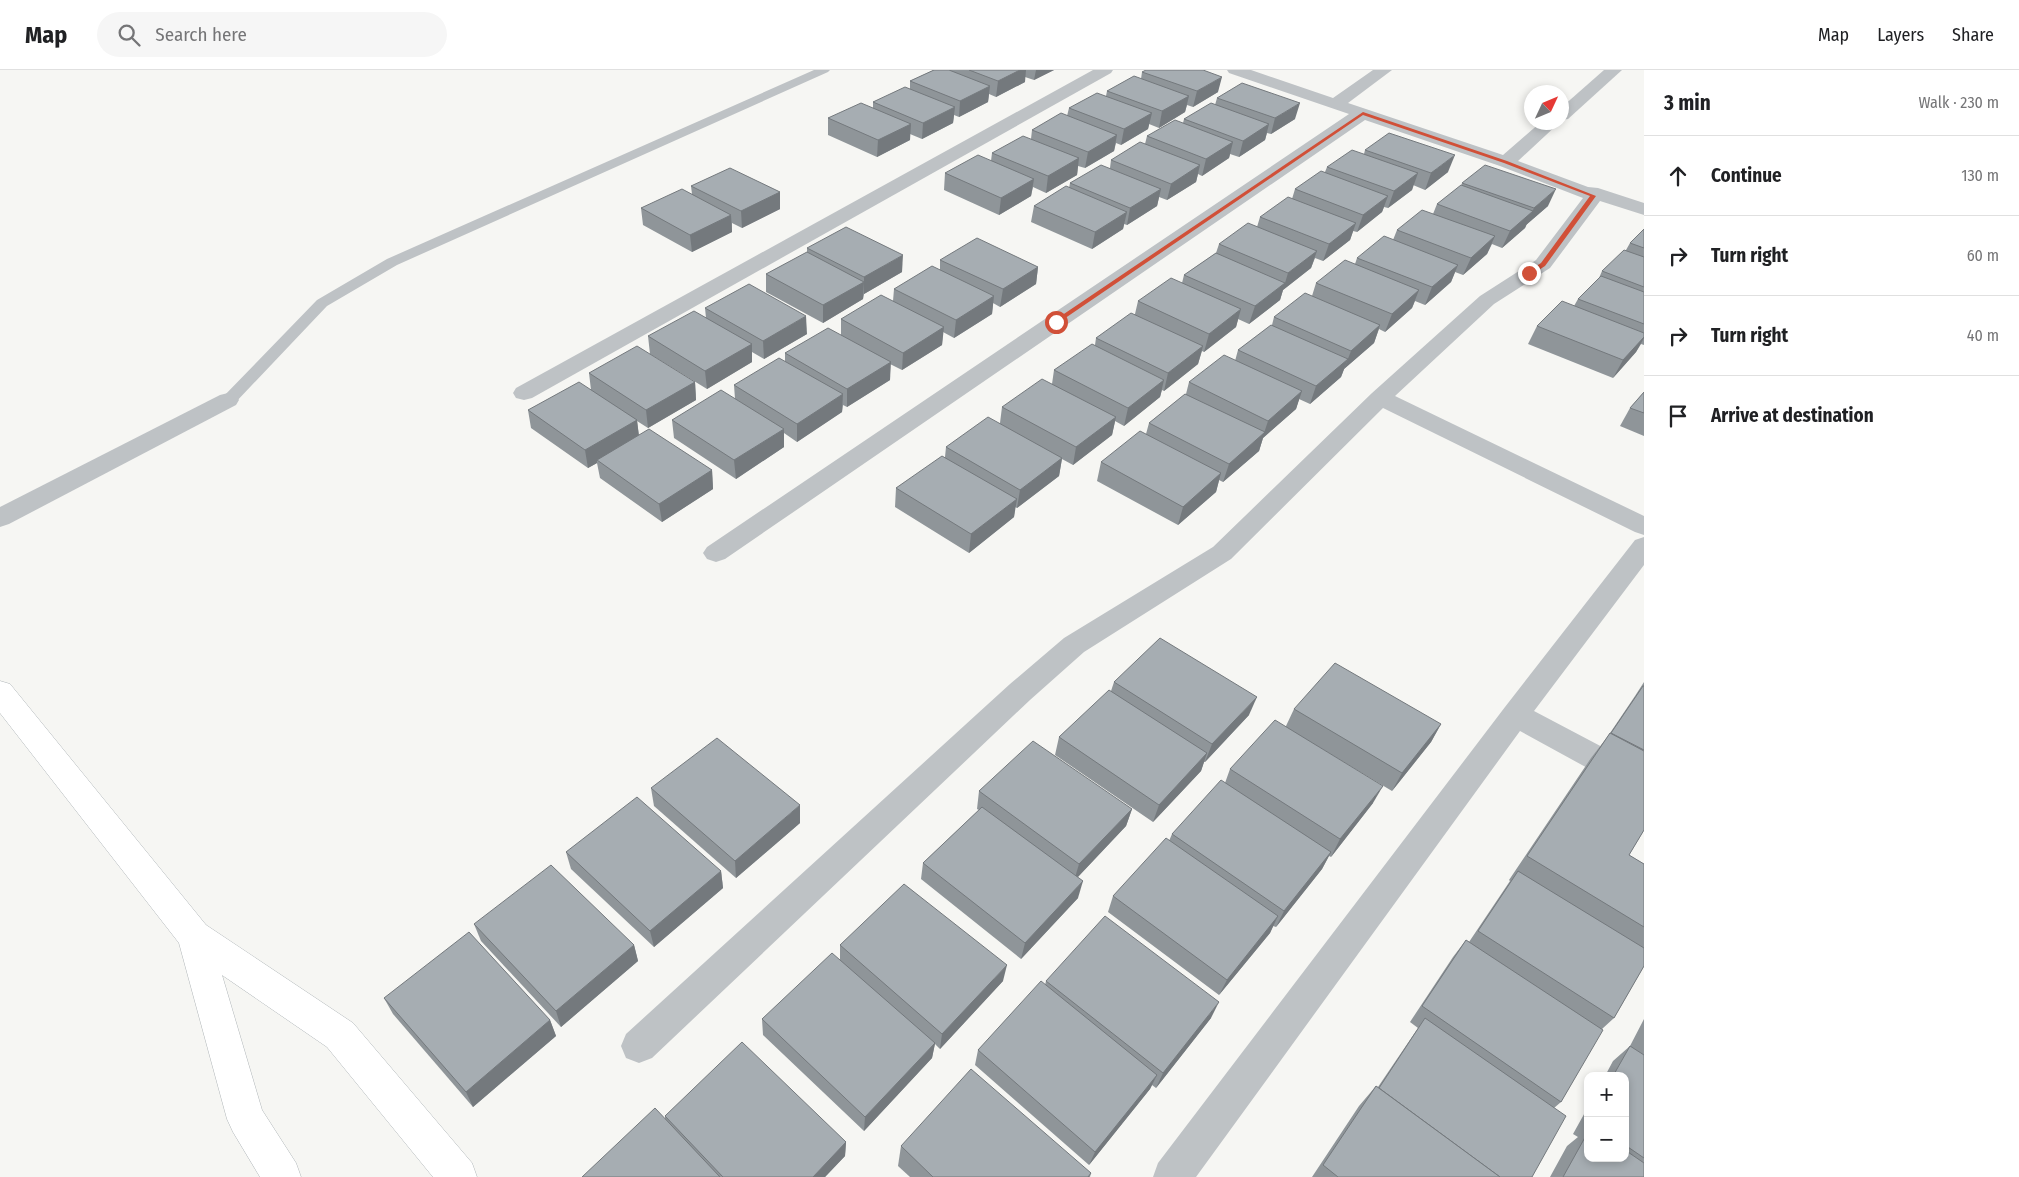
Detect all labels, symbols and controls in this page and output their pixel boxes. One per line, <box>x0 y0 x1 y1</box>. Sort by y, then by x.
search box <box>97 12 447 57</box>
text: Map <box>25 21 67 49</box>
icon: search <box>115 21 143 49</box>
text: Search here <box>155 23 247 46</box>
text: Map <box>1818 24 1849 46</box>
text: Layers <box>1877 24 1924 46</box>
text: Share <box>1952 24 1994 46</box>
north arrow <box>1524 85 1569 130</box>
text: 3 min <box>1664 90 1711 116</box>
text: Walk · 230 m <box>1919 93 1999 112</box>
icon: ahead <box>1664 162 1692 190</box>
text: Continue <box>1711 164 1782 187</box>
text: 130 m <box>1961 166 1999 185</box>
icon: right <box>1664 242 1692 270</box>
text: Turn right <box>1711 244 1788 267</box>
text: 60 m <box>1967 246 1999 265</box>
route end <box>1518 262 1541 285</box>
route start <box>1045 311 1068 334</box>
icon: right <box>1664 322 1692 350</box>
text: Turn right <box>1711 324 1788 347</box>
text: 40 m <box>1967 326 1999 345</box>
icon: arrive <box>1664 402 1692 430</box>
text: Arrive at destination <box>1711 404 1874 427</box>
map controls <box>1584 1072 1629 1162</box>
button: + <box>1584 1072 1629 1117</box>
button: − <box>1584 1117 1629 1162</box>

